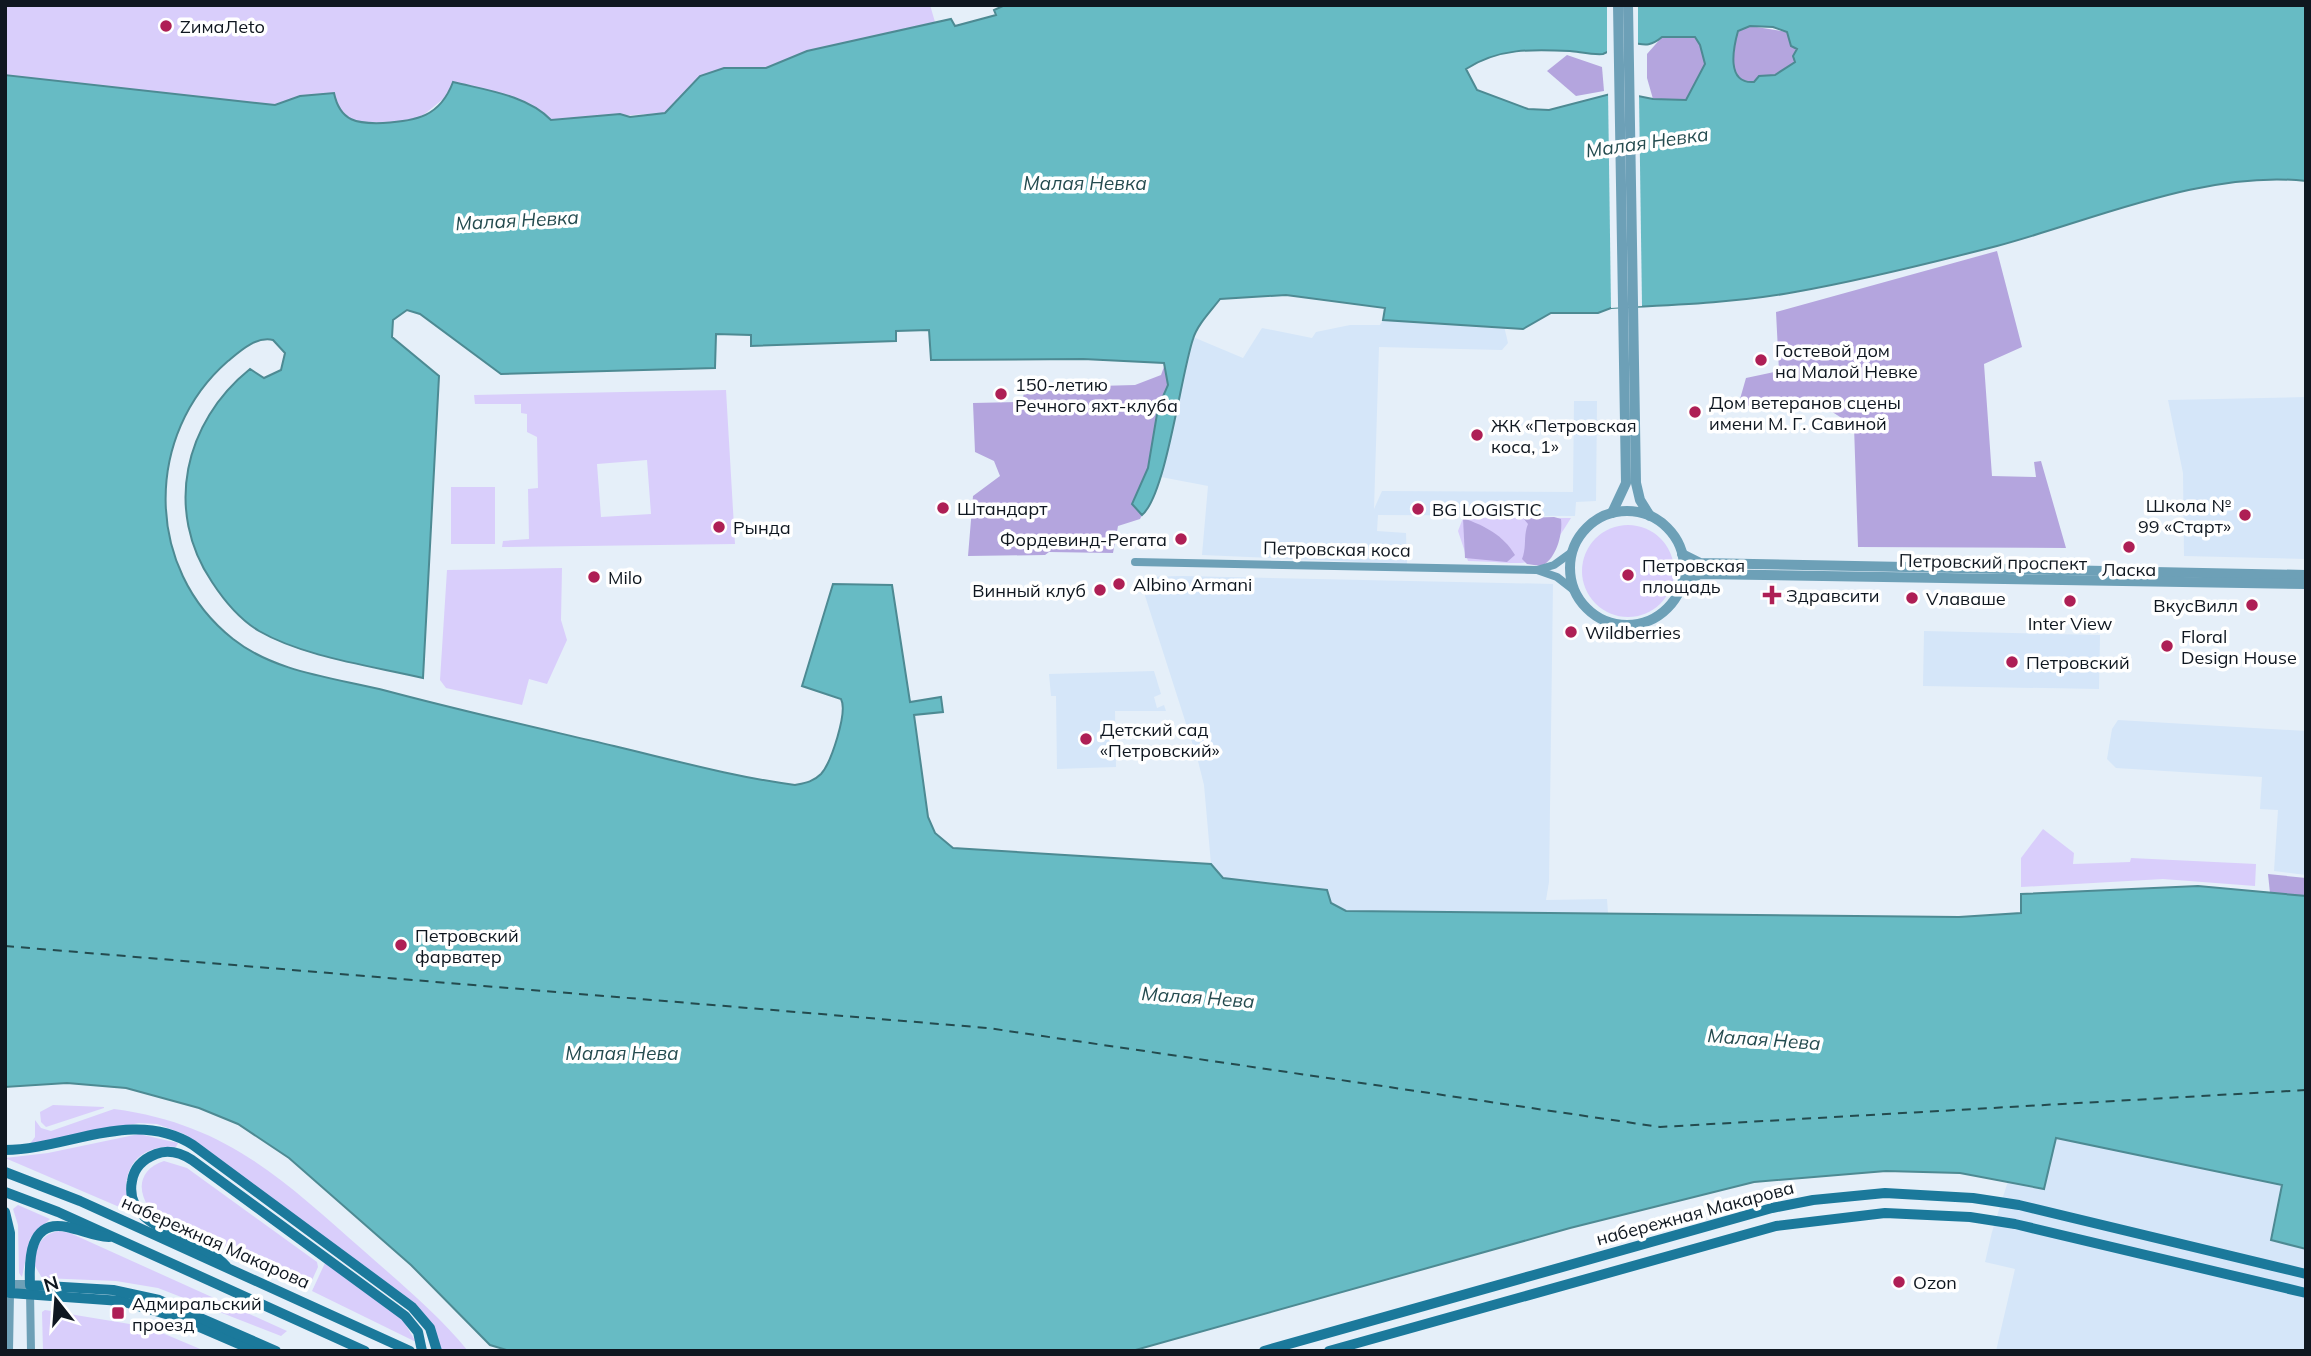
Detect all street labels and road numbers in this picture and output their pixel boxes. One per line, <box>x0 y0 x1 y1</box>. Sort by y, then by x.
street label: Петровская коса <box>1263 536 1411 562</box>
street label: Петровский проспект <box>1899 549 2088 575</box>
street label: набережная Макарова <box>1594 1176 1796 1250</box>
street label: набережная Макарова <box>118 1190 314 1294</box>

